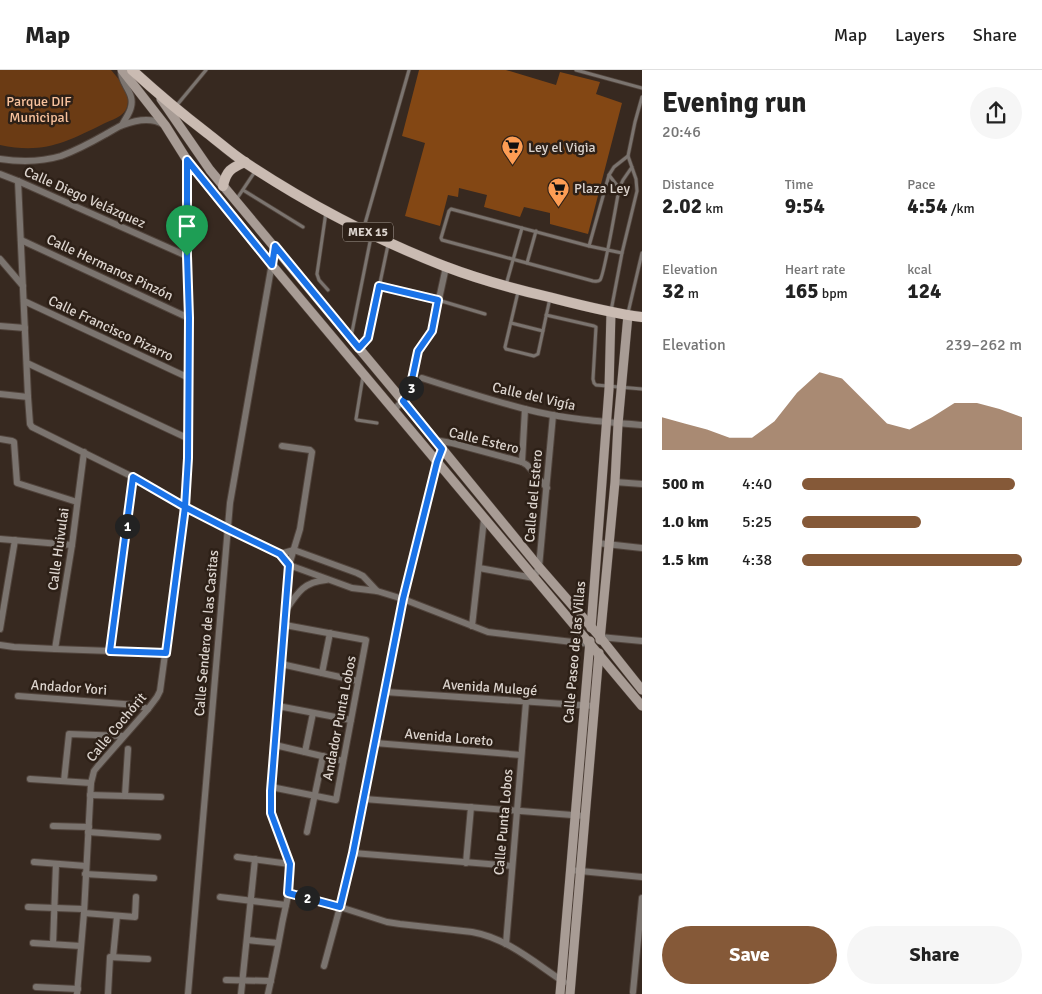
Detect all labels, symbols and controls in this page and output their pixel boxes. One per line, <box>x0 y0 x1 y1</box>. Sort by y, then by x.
text: Map <box>25 20 70 50</box>
text: Map <box>834 24 867 46</box>
text: Layers <box>895 24 945 46</box>
text: Share <box>973 24 1017 46</box>
text: Evening run <box>662 86 807 120</box>
button: share <box>970 87 1022 139</box>
park label: Parque DIF Municipal <box>6 93 72 126</box>
text: 20:46 <box>662 122 701 142</box>
supermarket icon: Ley el Vigia <box>500 135 524 166</box>
place label: Ley el Vigia <box>528 139 596 156</box>
street label: Calle Diego Velázquez <box>21 163 148 232</box>
supermarket icon: Plaza Ley <box>546 176 570 207</box>
text: Distance <box>662 176 714 193</box>
text: Time <box>785 176 814 193</box>
text: Pace <box>907 176 936 193</box>
place label: Plaza Ley <box>574 180 630 197</box>
text: 2.02 <box>662 193 702 219</box>
text: 9:54 <box>785 193 825 219</box>
text: 4:54 <box>907 193 948 219</box>
text: km <box>702 200 723 217</box>
text: /km <box>948 200 975 217</box>
pin <box>166 205 208 256</box>
icon: arrive <box>173 212 201 240</box>
road number: MEX 15 <box>343 222 393 242</box>
street label: Calle Hermanos Pinzón <box>44 231 176 304</box>
text: Elevation <box>662 261 718 278</box>
text: Heart rate <box>785 261 845 278</box>
text: kcal <box>907 261 932 278</box>
text: 32 <box>662 278 685 304</box>
text: 165 <box>785 278 819 304</box>
text: 124 <box>907 278 941 304</box>
text: m <box>685 285 699 302</box>
text: bpm <box>819 285 848 302</box>
street label: Calle Francisco Pizarro <box>45 292 176 365</box>
text: Elevation <box>662 335 726 355</box>
text: 239–262 m <box>945 335 1022 355</box>
pin: 3 <box>398 376 424 400</box>
street label: Calle del Vigía <box>490 379 577 414</box>
text: 3 <box>408 380 415 397</box>
street label: Calle Estero <box>447 424 521 457</box>
street label: Calle del Estero <box>521 449 546 543</box>
text: 500 m <box>662 474 704 494</box>
text: 4:40 <box>742 474 772 494</box>
street label: Calle Huivulai <box>44 507 73 591</box>
text: 1.0 km <box>662 512 709 532</box>
text: 5:25 <box>742 512 772 532</box>
pin: 1 <box>114 514 140 538</box>
text: 1 <box>124 518 131 535</box>
street label: Calle Sendero de las Casitas <box>191 549 222 717</box>
text: 1.5 km <box>662 550 709 570</box>
text: 4:38 <box>742 550 772 570</box>
street label: Calle Paseo de las Villas <box>560 580 589 724</box>
street label: Andador Punta Lobos <box>319 654 360 782</box>
street label: Andador Yori <box>30 676 108 699</box>
street label: Avenida Mulegé <box>442 676 538 699</box>
street label: Calle Cochórit <box>83 689 150 765</box>
street label: Avenida Loreto <box>404 725 494 750</box>
street label: Calle Punta Lobos <box>490 768 517 876</box>
pin: 2 <box>294 886 320 910</box>
text: 2 <box>304 890 311 907</box>
button: Save <box>662 926 837 984</box>
button: Share <box>847 926 1022 984</box>

